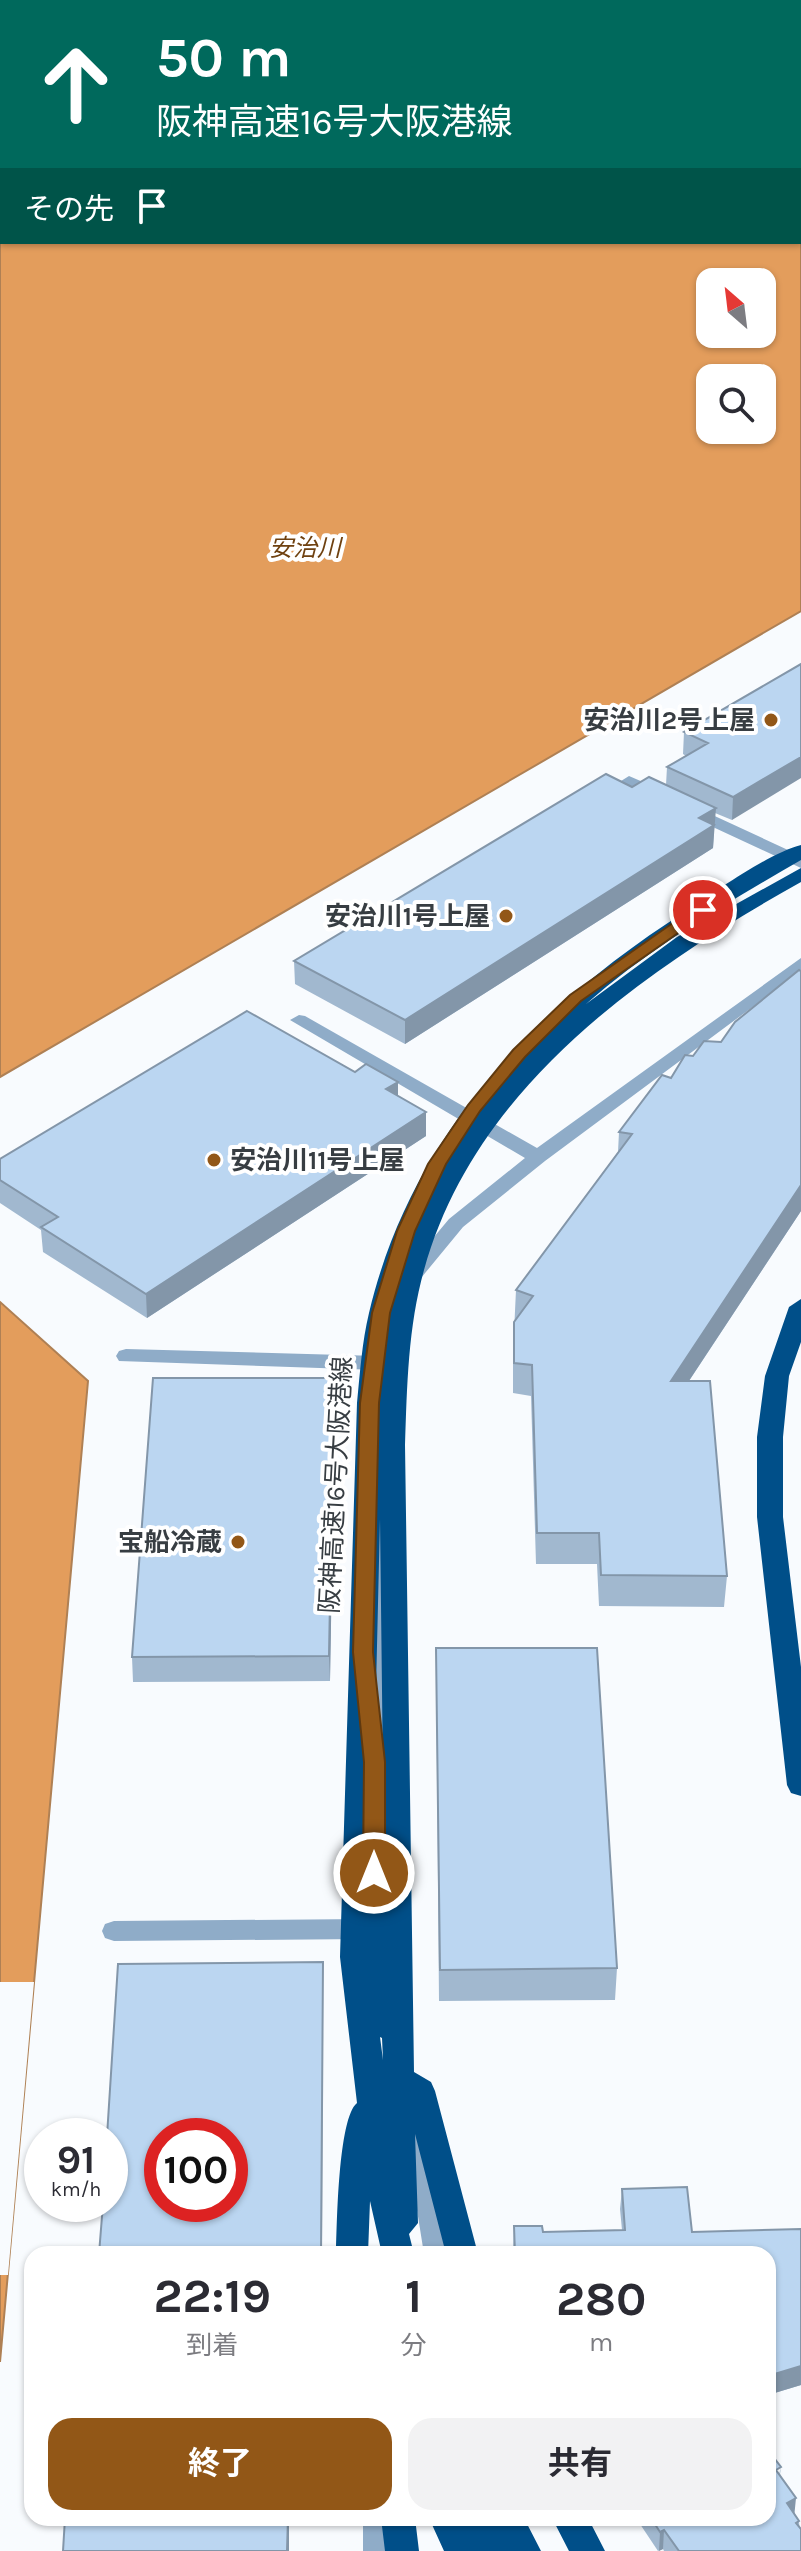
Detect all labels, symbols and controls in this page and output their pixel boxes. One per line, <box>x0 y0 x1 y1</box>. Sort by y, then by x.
text: 50 m <box>156 25 291 90</box>
icon: ahead <box>24 32 128 136</box>
text: 阪神高速16号大阪港線 <box>156 101 513 143</box>
icon: arrive <box>130 184 174 228</box>
text: その先 <box>24 191 114 227</box>
north arrow <box>696 268 776 348</box>
map controls <box>696 268 776 444</box>
button: search <box>696 364 776 444</box>
water label: 安治川 <box>269 534 344 562</box>
place label: 安治川2号上屋 <box>583 705 755 736</box>
marker: 安治川2号上屋 <box>762 711 780 729</box>
pin <box>669 876 737 944</box>
icon: arrive <box>681 888 725 932</box>
place label: 安治川1号上屋 <box>325 901 490 932</box>
marker: 安治川1号上屋 <box>497 907 515 925</box>
place label: 安治川11号上屋 <box>230 1145 405 1176</box>
marker: 安治川11号上屋 <box>205 1151 223 1169</box>
street label: 阪神高速16号大阪港線 <box>314 1356 358 1614</box>
place label: 宝船冷蔵 <box>118 1527 222 1558</box>
marker: 宝船冷蔵 <box>229 1533 247 1551</box>
position arrow <box>332 1831 416 1915</box>
speed limit sign: 100 <box>144 2118 248 2222</box>
text: 91 <box>57 2136 95 2183</box>
text: km/h <box>51 2178 101 2201</box>
text: 22:19 <box>154 2268 271 2324</box>
text: 1 <box>405 2268 422 2324</box>
text: 280 <box>556 2271 646 2327</box>
text: m <box>589 2327 613 2358</box>
text: 到着 <box>186 2330 238 2361</box>
text: 分 <box>400 2330 427 2361</box>
button: 終了 <box>48 2418 392 2510</box>
button: 共有 <box>408 2418 752 2510</box>

